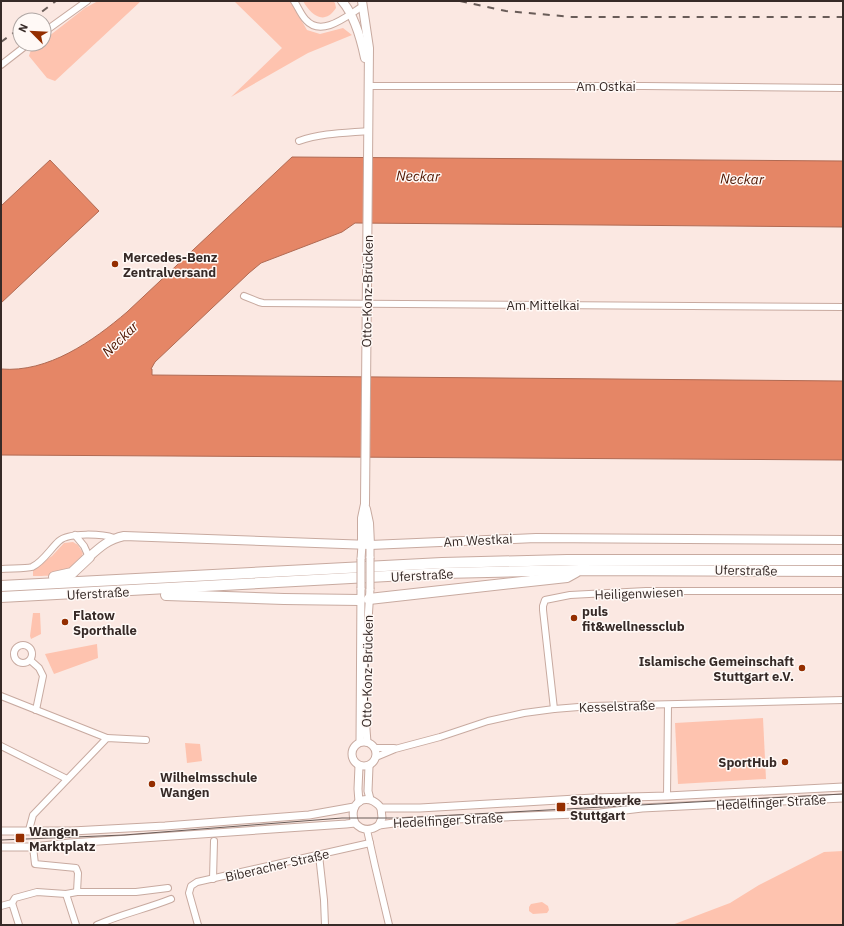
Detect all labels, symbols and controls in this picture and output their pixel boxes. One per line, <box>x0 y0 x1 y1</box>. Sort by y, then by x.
north arrow <box>12 12 52 52</box>
text: N <box>15 21 31 34</box>
street label: Am Ostkai <box>576 78 636 95</box>
water label: Neckar <box>396 167 441 185</box>
water label: Neckar <box>720 170 765 188</box>
street label: Otto-Konz-Brücken <box>358 235 377 347</box>
place label: Mercedes-Benz Zentralversand <box>123 249 218 281</box>
marker: Mercedes-Benz Zentralversand <box>110 259 120 269</box>
street label: Am Mittelkai <box>506 297 580 314</box>
water label: Neckar <box>98 317 143 361</box>
street label: Am Westkai <box>443 530 513 551</box>
street label: Uferstraße <box>714 561 778 580</box>
street label: Uferstraße <box>390 565 454 586</box>
street label: Uferstraße <box>66 583 130 604</box>
street label: Heiligenwiesen <box>594 583 684 604</box>
place label: puls fit&wellnessclub <box>582 603 685 635</box>
place label: Flatow Sporthalle <box>73 607 137 639</box>
marker: puls fit&wellnessclub <box>569 613 579 623</box>
street label: Otto-Konz-Brücken <box>358 615 377 727</box>
marker: Flatow Sporthalle <box>60 617 70 627</box>
place label: Islamische Gemeinschaft Stuttgart e.V. <box>639 653 794 685</box>
marker: Islamische Gemeinschaft Stuttgart e.V. <box>797 663 807 673</box>
street label: Kesselstraße <box>579 697 655 716</box>
place label: SportHub <box>718 754 777 771</box>
marker: SportHub <box>780 757 790 767</box>
place label: Wilhelmsschule Wangen <box>160 769 257 801</box>
marker: Wilhelmsschule Wangen <box>147 779 157 789</box>
street label: Hedelfinger Straße <box>716 791 827 814</box>
place label: Stadtwerke Stuttgart <box>570 792 641 824</box>
marker: Stadtwerke Stuttgart <box>555 801 567 813</box>
street label: Hedelfinger Straße <box>393 809 504 832</box>
place label: Wangen Marktplatz <box>29 823 96 855</box>
marker: Wangen Marktplatz <box>14 832 26 844</box>
street label: Biberacher Straße <box>223 845 331 886</box>

